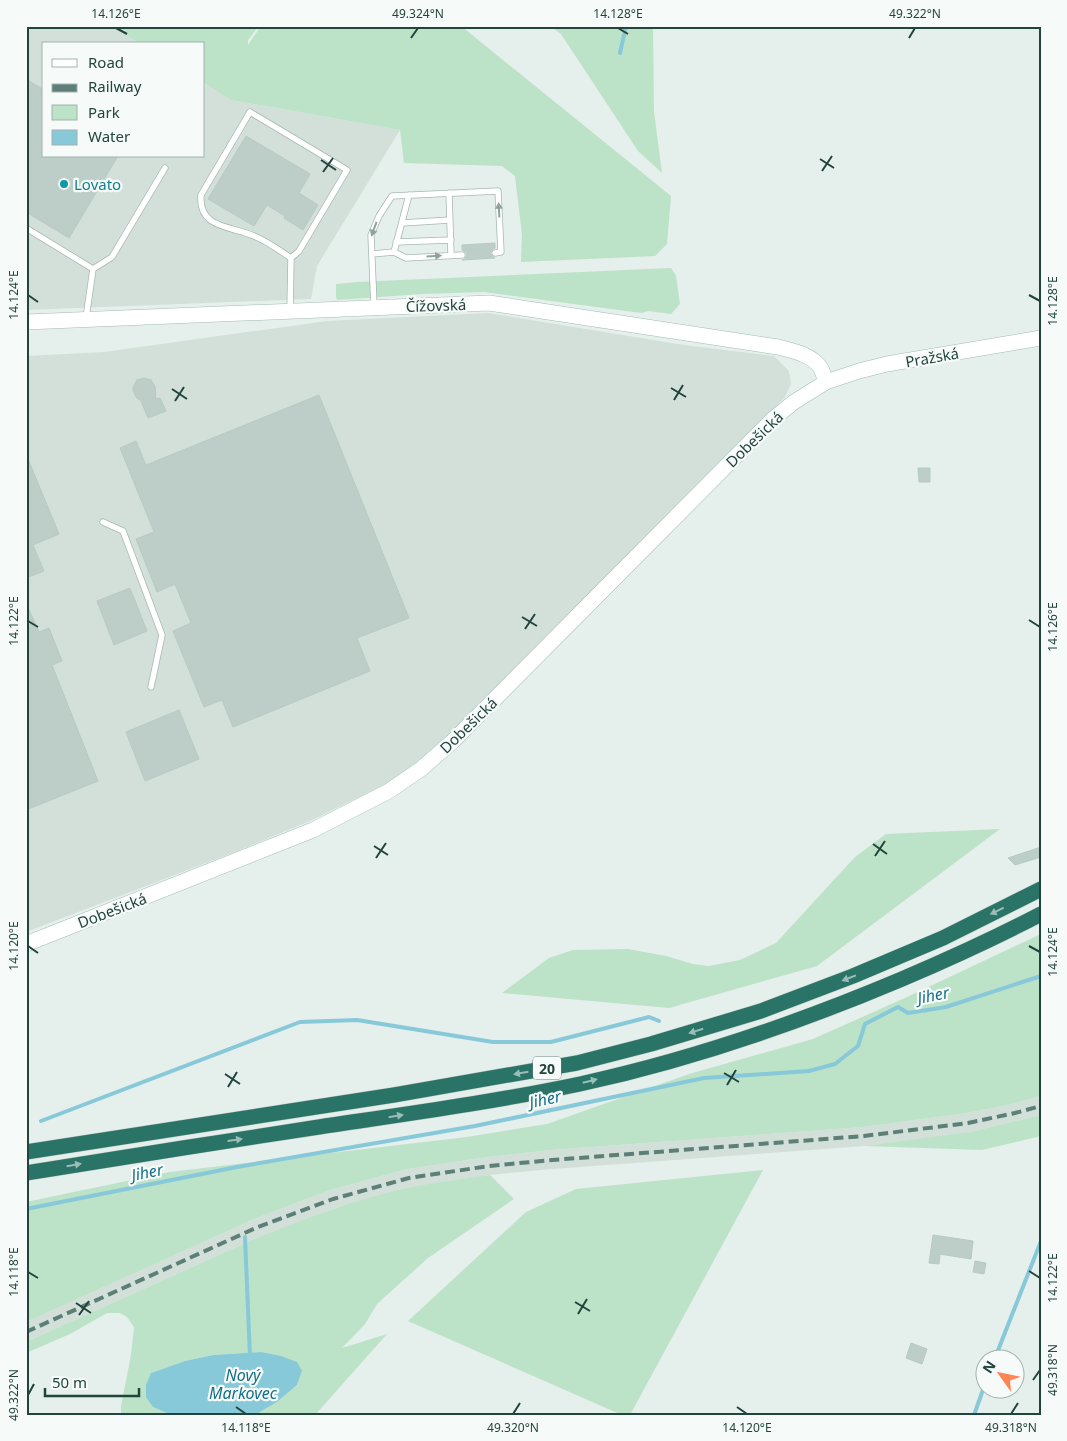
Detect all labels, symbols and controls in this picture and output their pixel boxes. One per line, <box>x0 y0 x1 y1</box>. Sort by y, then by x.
text: 14.126°E <box>91 5 141 22</box>
text: 49.324°N <box>392 5 444 22</box>
text: 14.128°E <box>593 5 643 22</box>
text: 49.322°N <box>889 5 941 22</box>
legend <box>42 42 205 158</box>
text: Road <box>88 52 124 72</box>
text: Railway <box>88 76 142 96</box>
text: Park <box>88 102 120 122</box>
text: Water <box>88 126 130 146</box>
place label: Lovato <box>74 174 121 194</box>
marker: Lovato <box>58 178 70 190</box>
one-way arrow <box>495 202 503 218</box>
one-way arrow <box>370 222 378 237</box>
one-way arrow <box>426 252 442 260</box>
text: 14.124°E <box>5 270 22 320</box>
text: 14.128°E <box>1044 276 1061 326</box>
street label: Čížovská <box>405 294 467 316</box>
street label: Pražská <box>904 342 960 372</box>
street label: Dobešická <box>721 407 787 471</box>
text: 14.122°E <box>5 596 22 646</box>
text: 14.126°E <box>1044 602 1061 652</box>
street label: Dobešická <box>435 693 501 757</box>
street label: Dobešická <box>75 888 149 932</box>
one-way arrow <box>990 907 1004 915</box>
text: 14.120°E <box>5 921 22 971</box>
text: 14.124°E <box>1044 927 1061 977</box>
one-way arrow <box>842 974 856 982</box>
water label: Jiher <box>912 981 951 1009</box>
one-way arrow <box>688 1027 703 1035</box>
road number: 20 <box>533 1056 561 1080</box>
one-way arrow <box>512 1069 528 1077</box>
one-way arrow <box>582 1077 597 1085</box>
water label: Jiher <box>524 1085 564 1114</box>
one-way arrow <box>388 1112 404 1120</box>
one-way arrow <box>227 1136 243 1144</box>
water label: Jiher <box>126 1158 165 1186</box>
one-way arrow <box>67 1161 83 1169</box>
text: 14.118°E <box>5 1247 22 1297</box>
text: 14.122°E <box>1044 1253 1061 1303</box>
text: 49.318°N <box>1044 1344 1061 1396</box>
north arrow <box>974 1348 1024 1398</box>
text: N <box>978 1357 1000 1377</box>
water label: Nový Markovec <box>209 1364 278 1404</box>
scale bar <box>45 1366 139 1398</box>
text: 49.322°N <box>5 1369 22 1421</box>
text: 50 m <box>52 1372 87 1392</box>
text: 14.118°E <box>221 1419 271 1436</box>
text: 49.320°N <box>487 1419 539 1436</box>
text: 14.120°E <box>722 1419 772 1436</box>
text: 49.318°N <box>985 1419 1037 1436</box>

